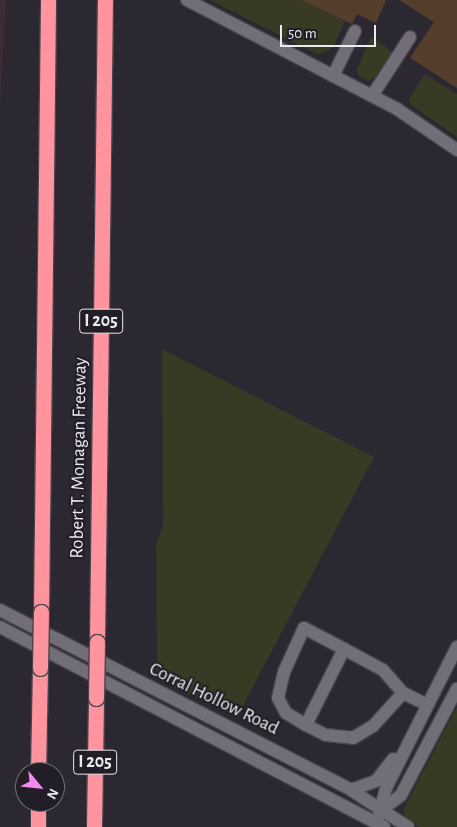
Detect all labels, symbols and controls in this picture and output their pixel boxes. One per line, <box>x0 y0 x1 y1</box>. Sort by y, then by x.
scale bar <box>282 15 378 47</box>
text: 50 m <box>288 26 317 41</box>
road number: I 205 <box>78 306 124 336</box>
street label: Robert T. Monagan Freeway <box>66 357 92 559</box>
street label: Corral Hollow Road <box>145 658 283 740</box>
road number: I 205 <box>72 746 118 778</box>
north arrow <box>15 762 65 812</box>
text: N <box>44 786 61 801</box>

